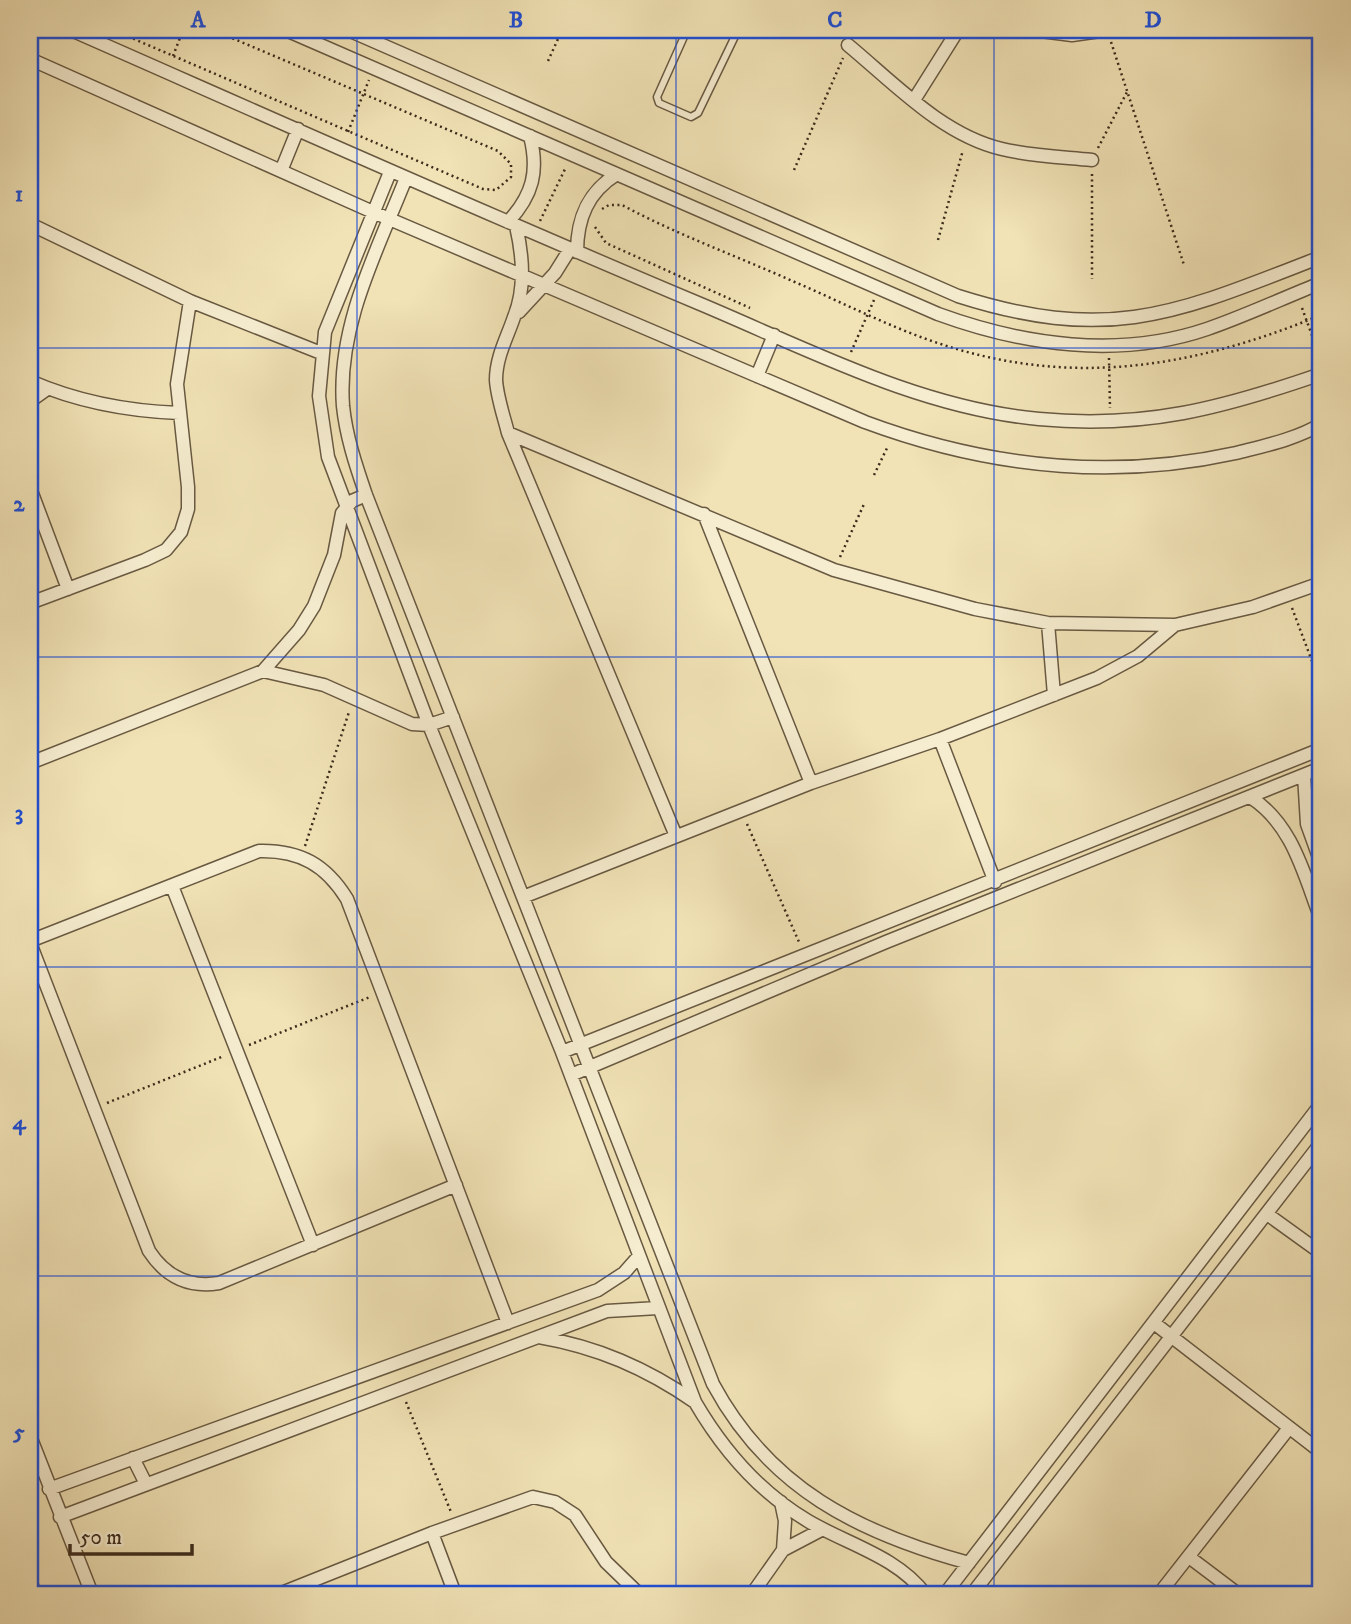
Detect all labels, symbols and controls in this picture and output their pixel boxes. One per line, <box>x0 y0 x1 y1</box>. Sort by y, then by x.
text: A <box>190 6 207 35</box>
text: B <box>509 6 523 35</box>
text: C <box>827 6 843 35</box>
text: D <box>1144 6 1162 35</box>
text: 1 <box>15 180 23 209</box>
text: 2 <box>13 490 25 519</box>
text: 3 <box>15 799 23 828</box>
text: 4 <box>12 1108 27 1137</box>
text: 5 <box>12 1418 25 1447</box>
scale bar <box>70 1512 192 1556</box>
text: 50 m <box>80 1525 122 1551</box>

